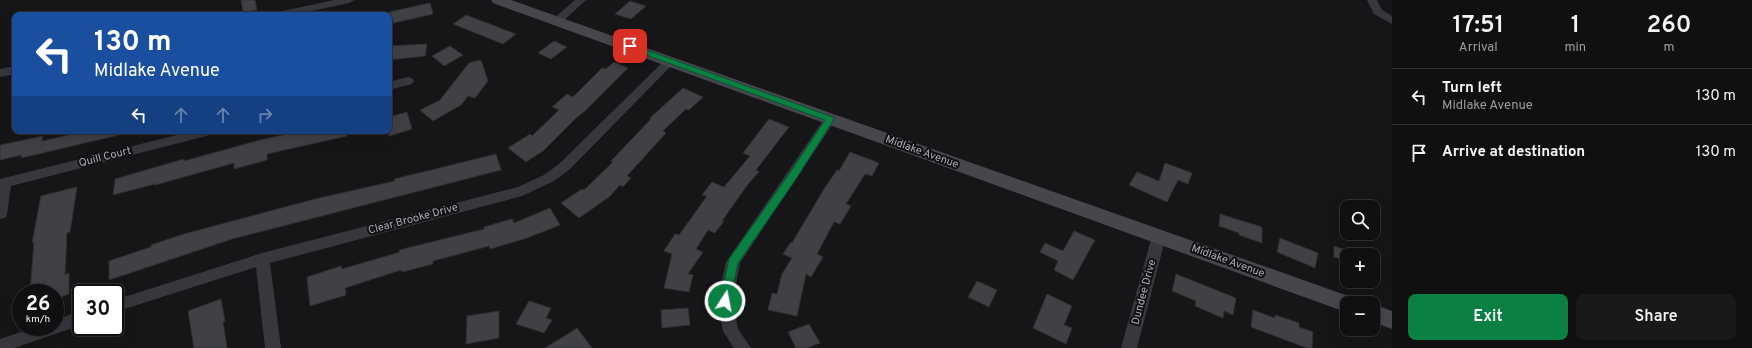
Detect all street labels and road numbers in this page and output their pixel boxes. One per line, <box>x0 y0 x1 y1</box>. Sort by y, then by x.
street label: Midlake Avenue <box>884 132 961 172</box>
street label: Quill Court <box>77 144 133 170</box>
street label: Clear Brooke Drive <box>367 200 460 238</box>
street label: Midlake Avenue <box>1190 241 1267 281</box>
street label: Dundee Drive <box>1129 258 1159 326</box>

